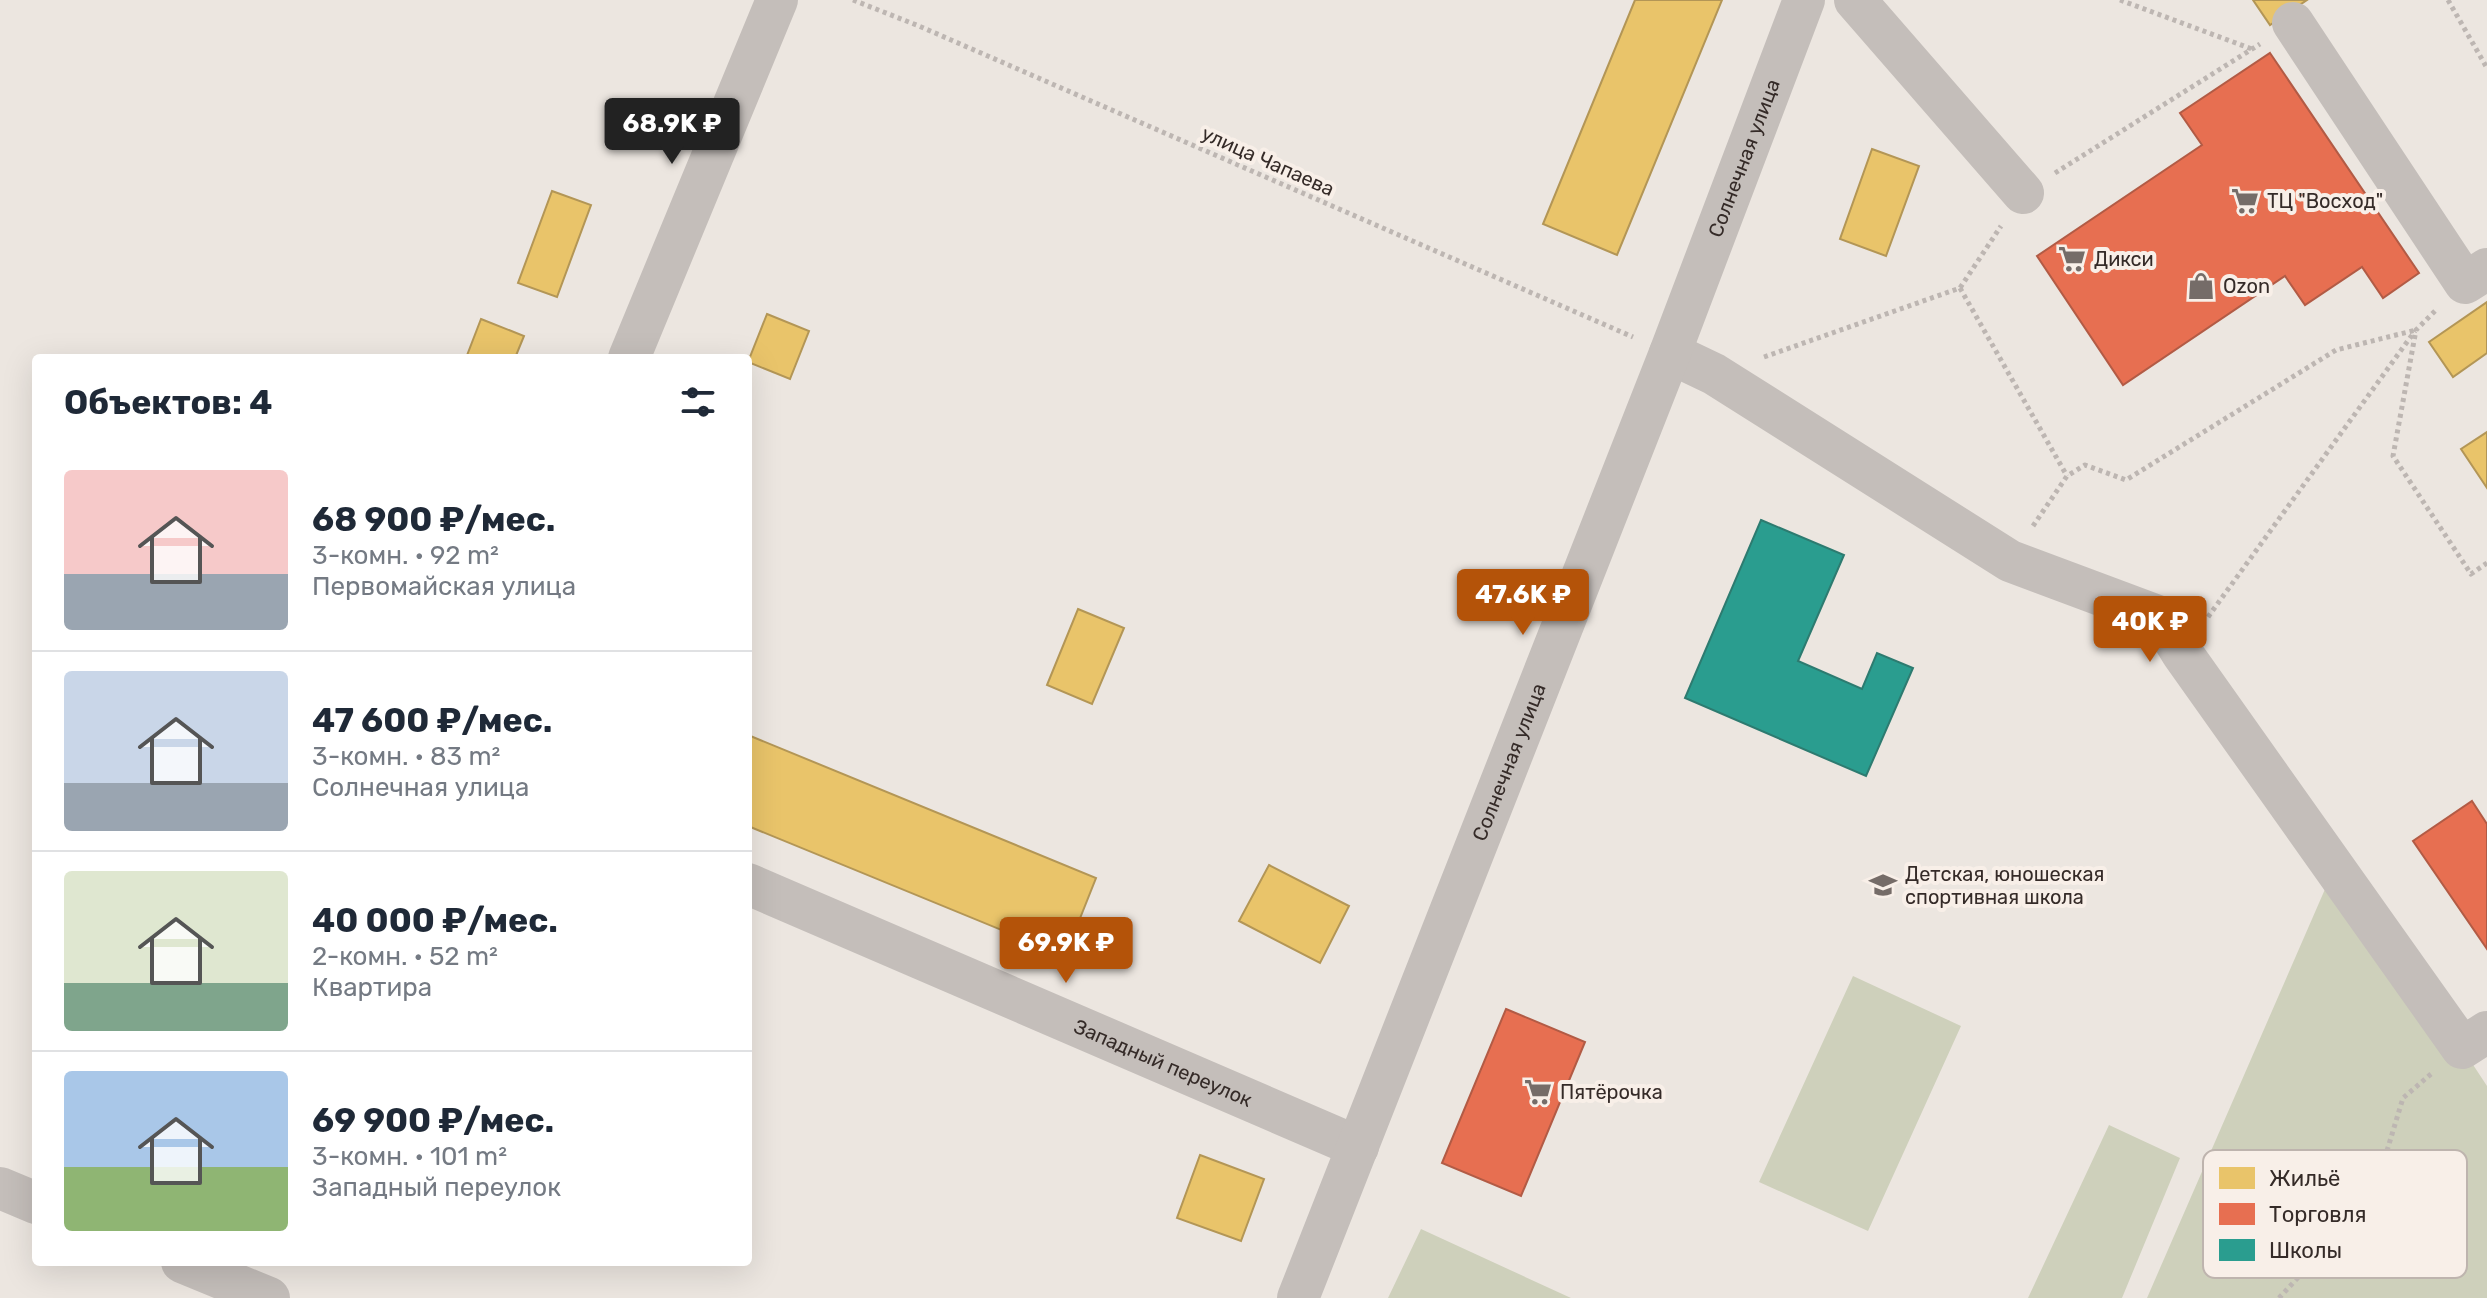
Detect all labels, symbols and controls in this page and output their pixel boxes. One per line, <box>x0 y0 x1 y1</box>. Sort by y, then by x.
street label: Солнечная улица <box>1703 76 1785 241</box>
pin: 68.9K ₽ <box>598 98 746 166</box>
text: 68.9K ₽ <box>623 108 721 139</box>
street label: улица Чапаева <box>1198 121 1338 201</box>
supermarket icon: ТЦ "Восход" <box>2230 186 2260 216</box>
place label: ТЦ "Восход" <box>2267 189 2383 213</box>
supermarket icon: Дикси <box>2057 244 2087 274</box>
place label: Дикси <box>2094 247 2154 271</box>
shop icon: Ozon <box>2186 271 2216 301</box>
place label: Ozon <box>2223 274 2270 298</box>
icon: filters <box>676 380 720 424</box>
text: Объектов: 4 <box>64 382 272 423</box>
text: 68 900 ₽/мес. <box>312 499 555 540</box>
icon: home <box>128 502 224 598</box>
text: 3-комн. · 92 m² <box>312 540 499 571</box>
pin: 47.6K ₽ <box>1449 569 1597 637</box>
text: Первомайская улица <box>312 571 576 602</box>
text: 47.6K ₽ <box>1475 579 1571 610</box>
pin: 40K ₽ <box>2094 596 2206 664</box>
text: 40K ₽ <box>2112 606 2188 637</box>
street label: Солнечная улица <box>1467 680 1551 844</box>
text: 47 600 ₽/мес. <box>312 700 553 741</box>
icon: home <box>128 703 224 799</box>
text: 3-комн. · 83 m² <box>312 741 500 772</box>
text: Солнечная улица <box>312 772 529 803</box>
place label: Детская, юношеская спортивная школа <box>1905 862 2104 909</box>
school or university icon: Детская, юношеская спортивная школа <box>1868 870 1898 900</box>
text: 40 000 ₽/мес. <box>312 900 558 941</box>
icon: home <box>128 903 224 999</box>
pin: 69.9K ₽ <box>992 917 1140 985</box>
text: 69.9K ₽ <box>1018 927 1114 958</box>
text: 2-комн. · 52 m² <box>312 941 498 972</box>
text: Квартира <box>312 972 432 1003</box>
street label: Западный переулок <box>1070 1014 1256 1112</box>
supermarket icon: Пятёрочка <box>1523 1077 1553 1107</box>
place label: Пятёрочка <box>1560 1080 1663 1104</box>
text: 69 900 ₽/мес. <box>312 1100 554 1141</box>
icon: home <box>128 1103 224 1199</box>
text: 3-комн. · 101 m² <box>312 1141 507 1172</box>
legend <box>2203 1150 2467 1278</box>
text: Жильё <box>2269 1165 2340 1192</box>
text: Западный переулок <box>312 1172 561 1203</box>
text: Торговля <box>2269 1201 2366 1228</box>
text: Школы <box>2269 1237 2342 1264</box>

